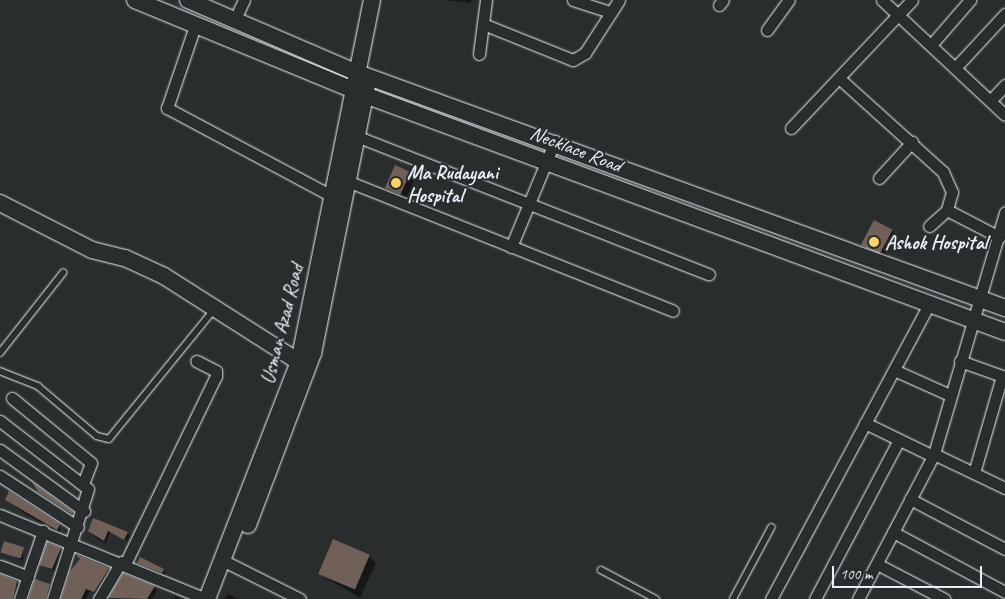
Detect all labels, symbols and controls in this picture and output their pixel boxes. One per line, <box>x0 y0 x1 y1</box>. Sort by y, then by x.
street label: Necklace Road <box>527 121 625 177</box>
place label: Ma Rudayani Hospital <box>407 160 498 207</box>
marker: Ma Rudayani Hospital <box>389 176 403 190</box>
place label: Ashok Hospital <box>885 230 987 254</box>
marker: Ashok Hospital <box>867 235 881 249</box>
street label: Usman Azad Road <box>255 261 309 387</box>
scale bar <box>835 556 985 588</box>
text: 100 m <box>840 565 872 584</box>

